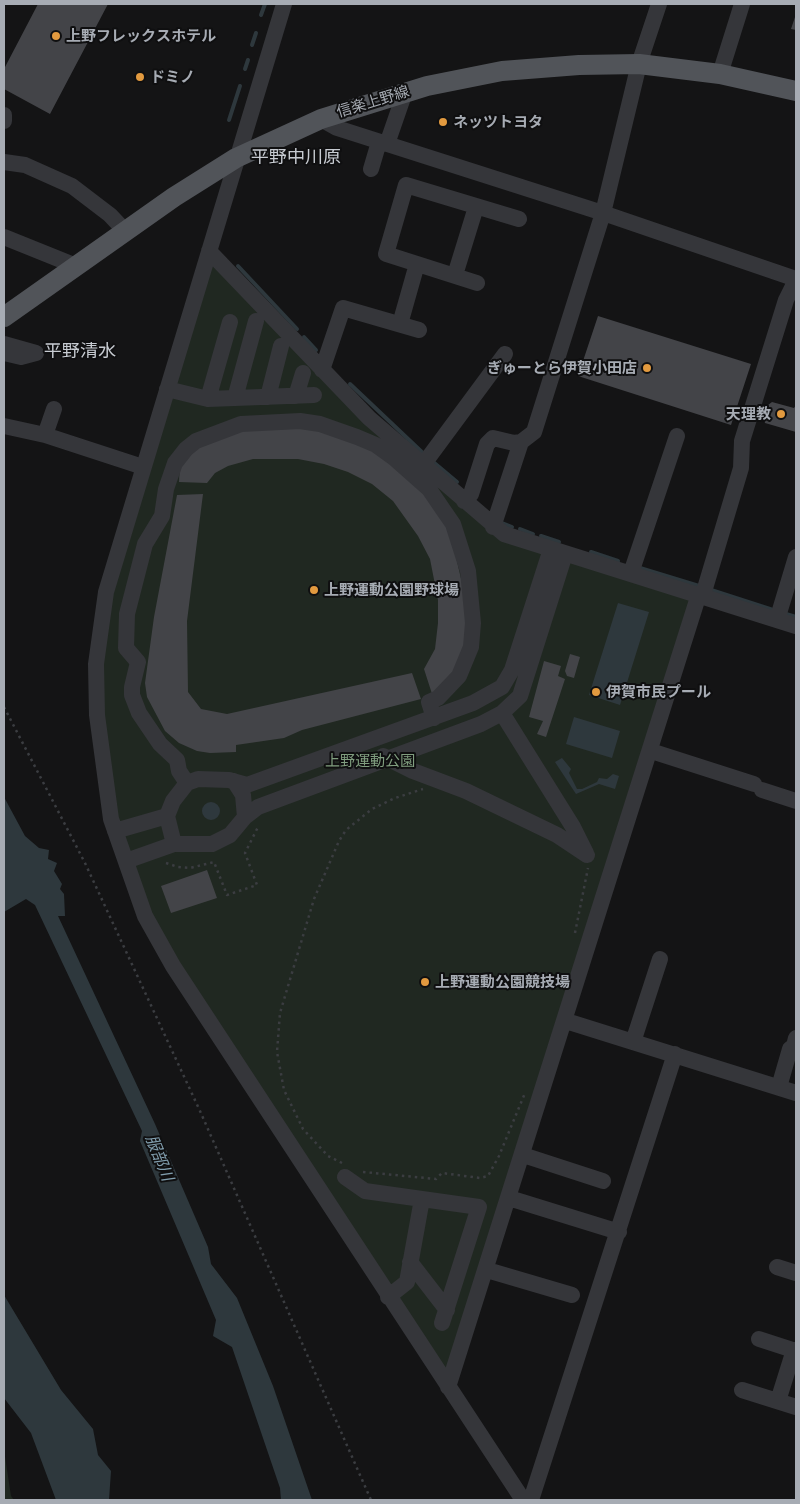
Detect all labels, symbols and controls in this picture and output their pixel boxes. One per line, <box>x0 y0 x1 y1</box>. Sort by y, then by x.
place label: 上野フレックスホテル <box>66 27 216 45</box>
marker: 上野フレックスホテル <box>50 30 62 42</box>
place label: ドミノ <box>150 68 195 86</box>
marker: ドミノ <box>134 71 146 83</box>
street label: 信楽上野線 <box>335 82 411 122</box>
place label: ネッツトヨタ <box>453 113 543 131</box>
marker: ネッツトヨタ <box>437 116 449 128</box>
district label: 平野中川原 <box>251 147 341 169</box>
district label: 平野清水 <box>44 341 116 363</box>
place label: ぎゅーとら伊賀小田店 <box>487 359 637 377</box>
marker: ぎゅーとら伊賀小田店 <box>641 362 653 374</box>
place label: 天理教 <box>726 405 771 423</box>
marker: 天理教 <box>775 408 787 420</box>
place label: 上野運動公園野球場 <box>324 581 459 599</box>
marker: 上野運動公園野球場 <box>308 584 320 596</box>
place label: 伊賀市民プール <box>606 683 711 701</box>
marker: 伊賀市民プール <box>590 686 602 698</box>
park label: 上野運動公園 <box>325 752 415 770</box>
place label: 上野運動公園競技場 <box>435 973 570 991</box>
marker: 上野運動公園競技場 <box>419 976 431 988</box>
water label: 服部川 <box>141 1132 177 1184</box>

